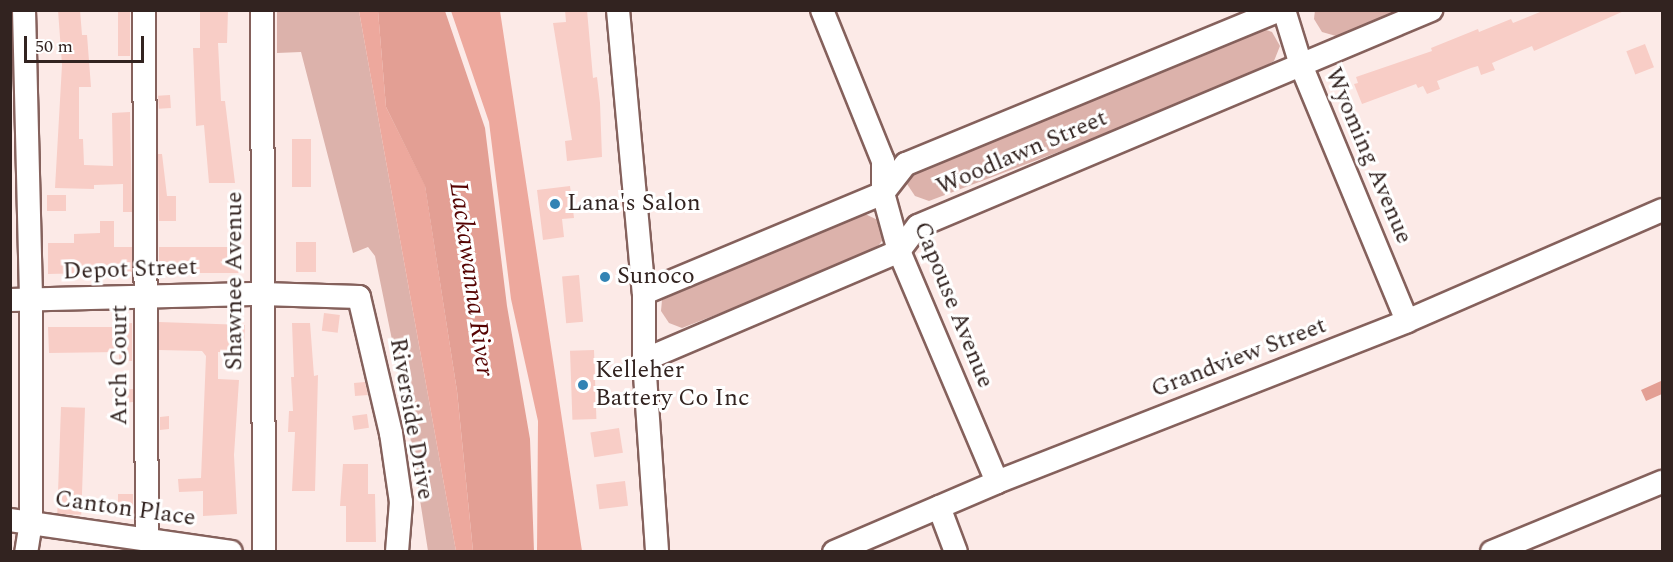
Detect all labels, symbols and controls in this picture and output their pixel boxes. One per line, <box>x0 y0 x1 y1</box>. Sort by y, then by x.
scale bar <box>27 24 147 62</box>
text: 50 m <box>35 33 73 60</box>
street label: Wyoming Avenue <box>1318 64 1418 248</box>
street label: Woodlawn Street <box>932 104 1112 202</box>
water label: Lackawanna River <box>442 180 500 378</box>
place label: Lana's Salon <box>567 190 701 218</box>
street label: Shawnee Avenue <box>221 192 249 370</box>
marker: Lana's Salon <box>548 197 562 211</box>
street label: Capouse Avenue <box>907 218 999 392</box>
street label: Depot Street <box>62 253 198 287</box>
place label: Sunoco <box>617 263 695 291</box>
marker: Sunoco <box>598 270 612 284</box>
street label: Arch Court <box>106 305 134 425</box>
street label: Grandview Street <box>1147 311 1331 405</box>
street label: Riverside Drive <box>383 336 439 502</box>
place label: Kelleher Battery Co Inc <box>595 357 749 413</box>
marker: Kelleher Battery Co Inc <box>576 378 590 392</box>
street label: Canton Place <box>53 485 197 533</box>

